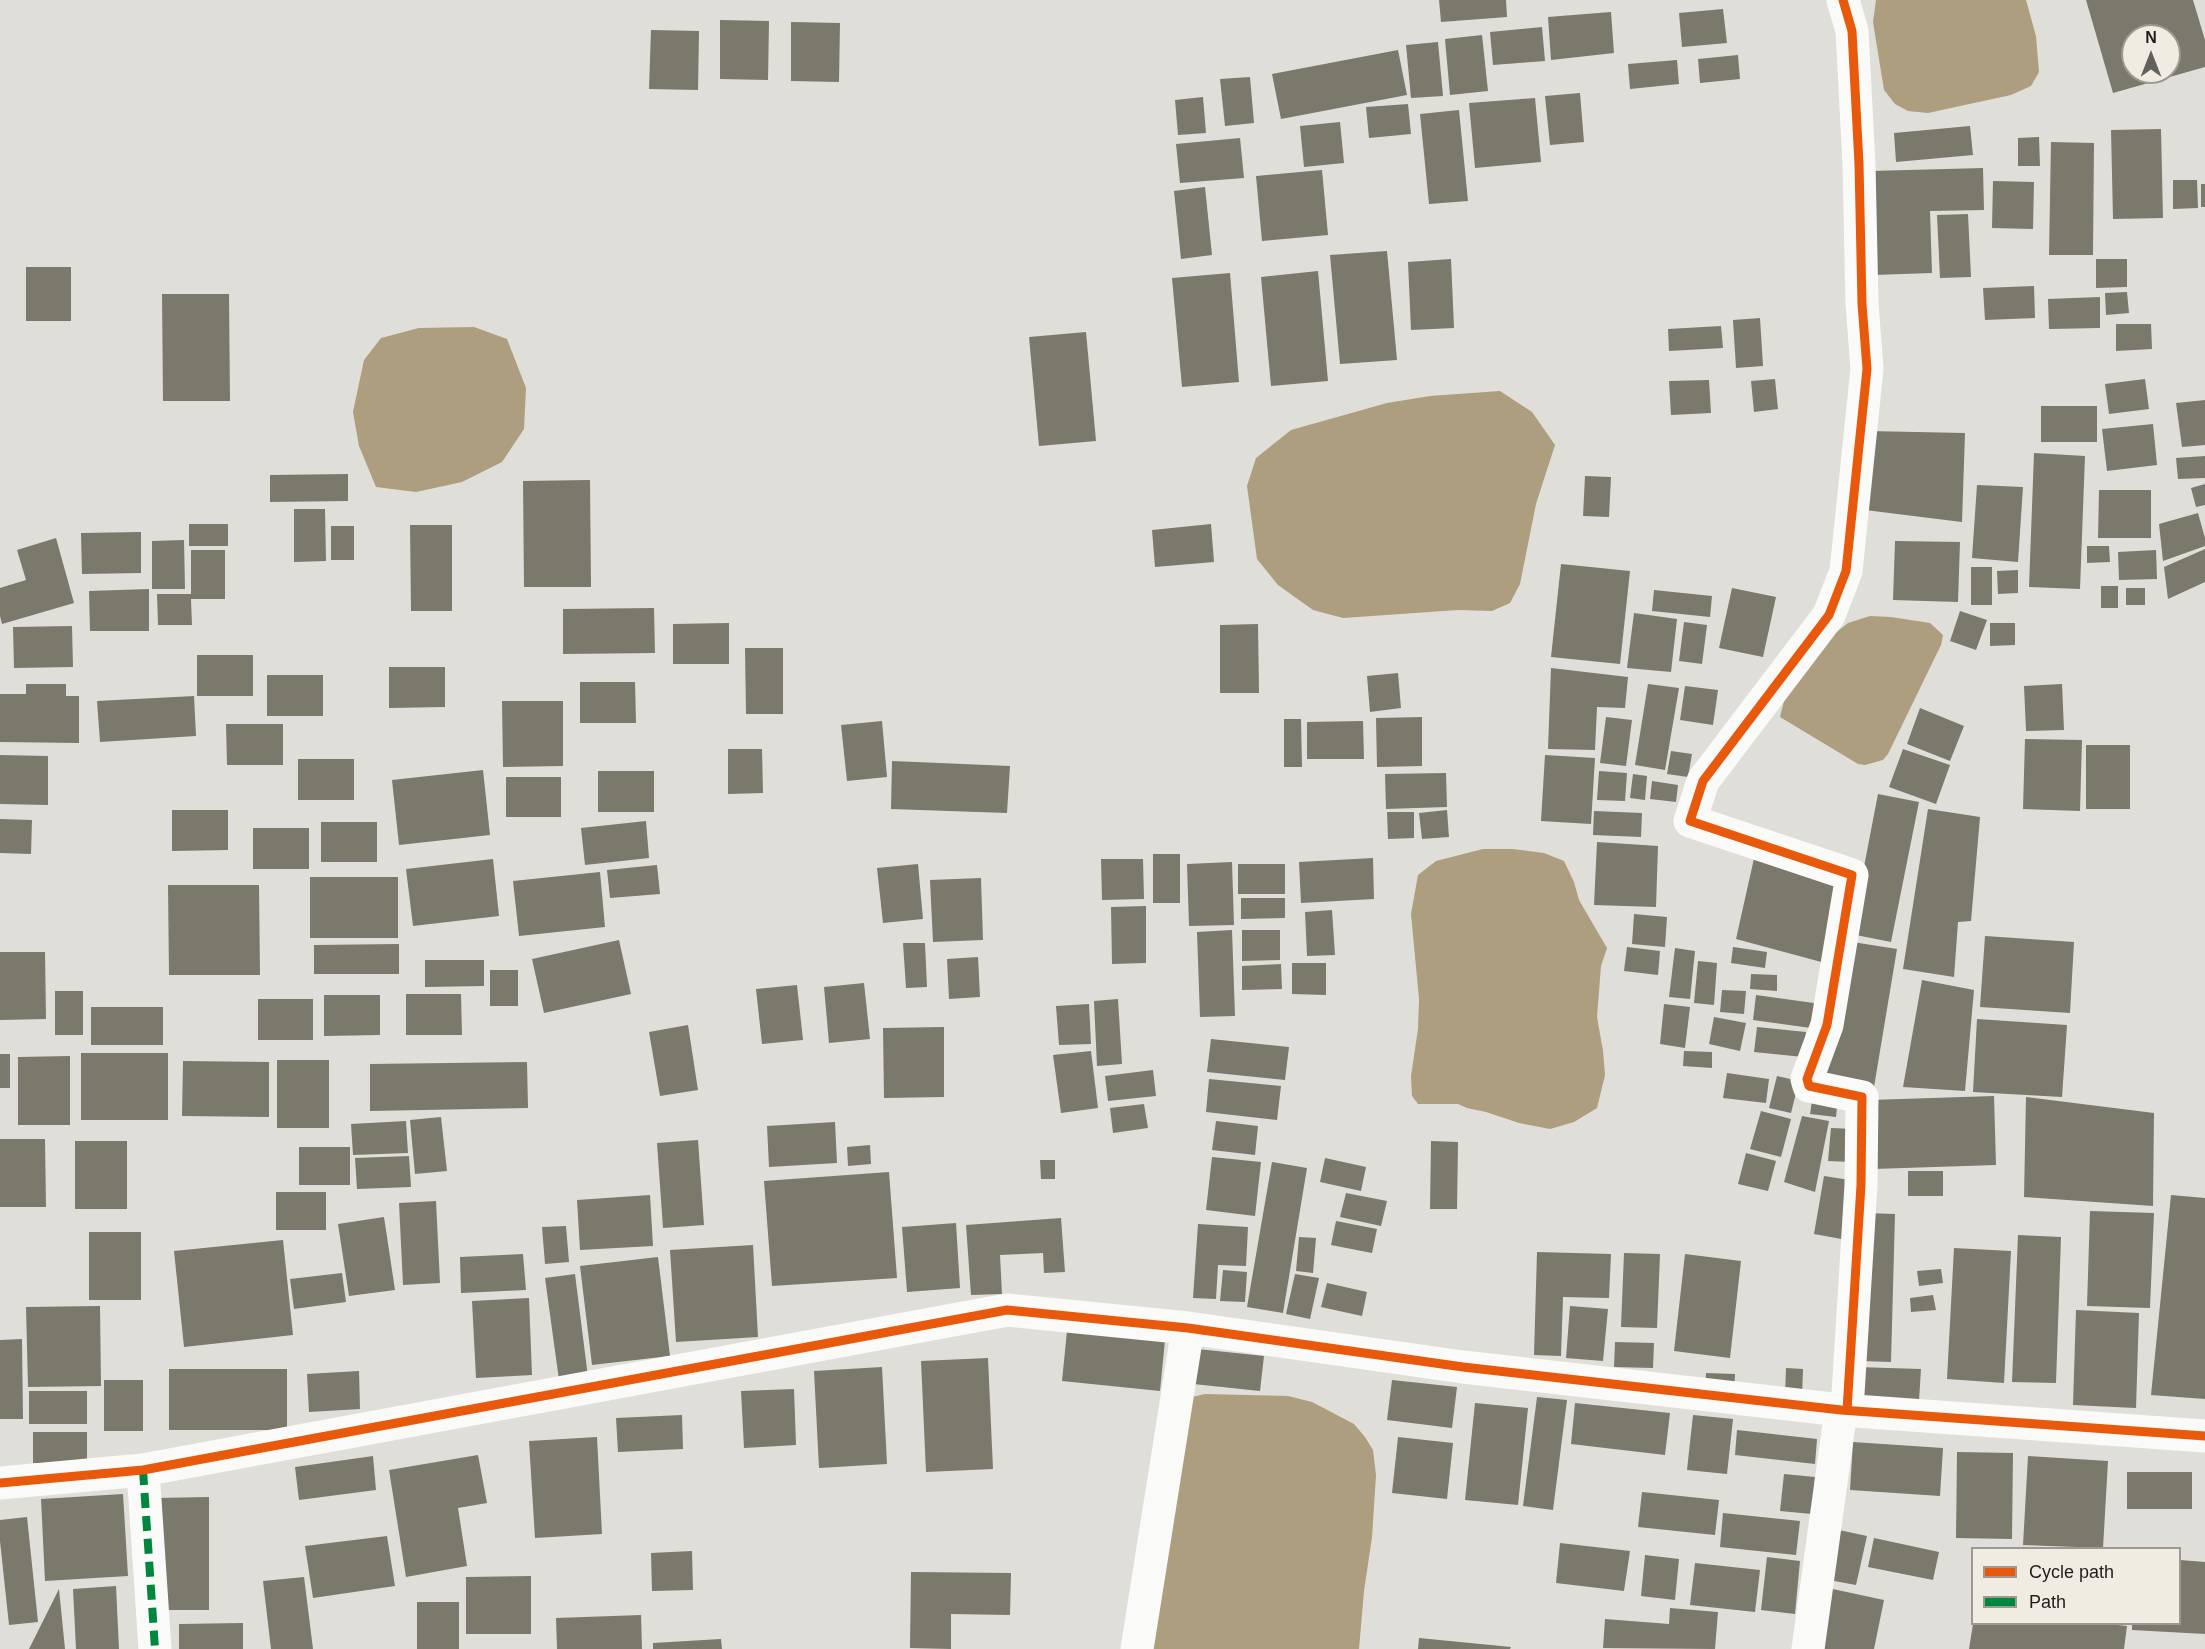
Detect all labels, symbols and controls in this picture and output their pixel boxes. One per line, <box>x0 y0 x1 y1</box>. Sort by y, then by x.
north arrow <box>2121 24 2181 84</box>
text: N <box>2145 29 2157 46</box>
legend <box>1971 1547 2181 1625</box>
text: Cycle path <box>2029 1562 2114 1582</box>
text: Path <box>2029 1592 2066 1612</box>

